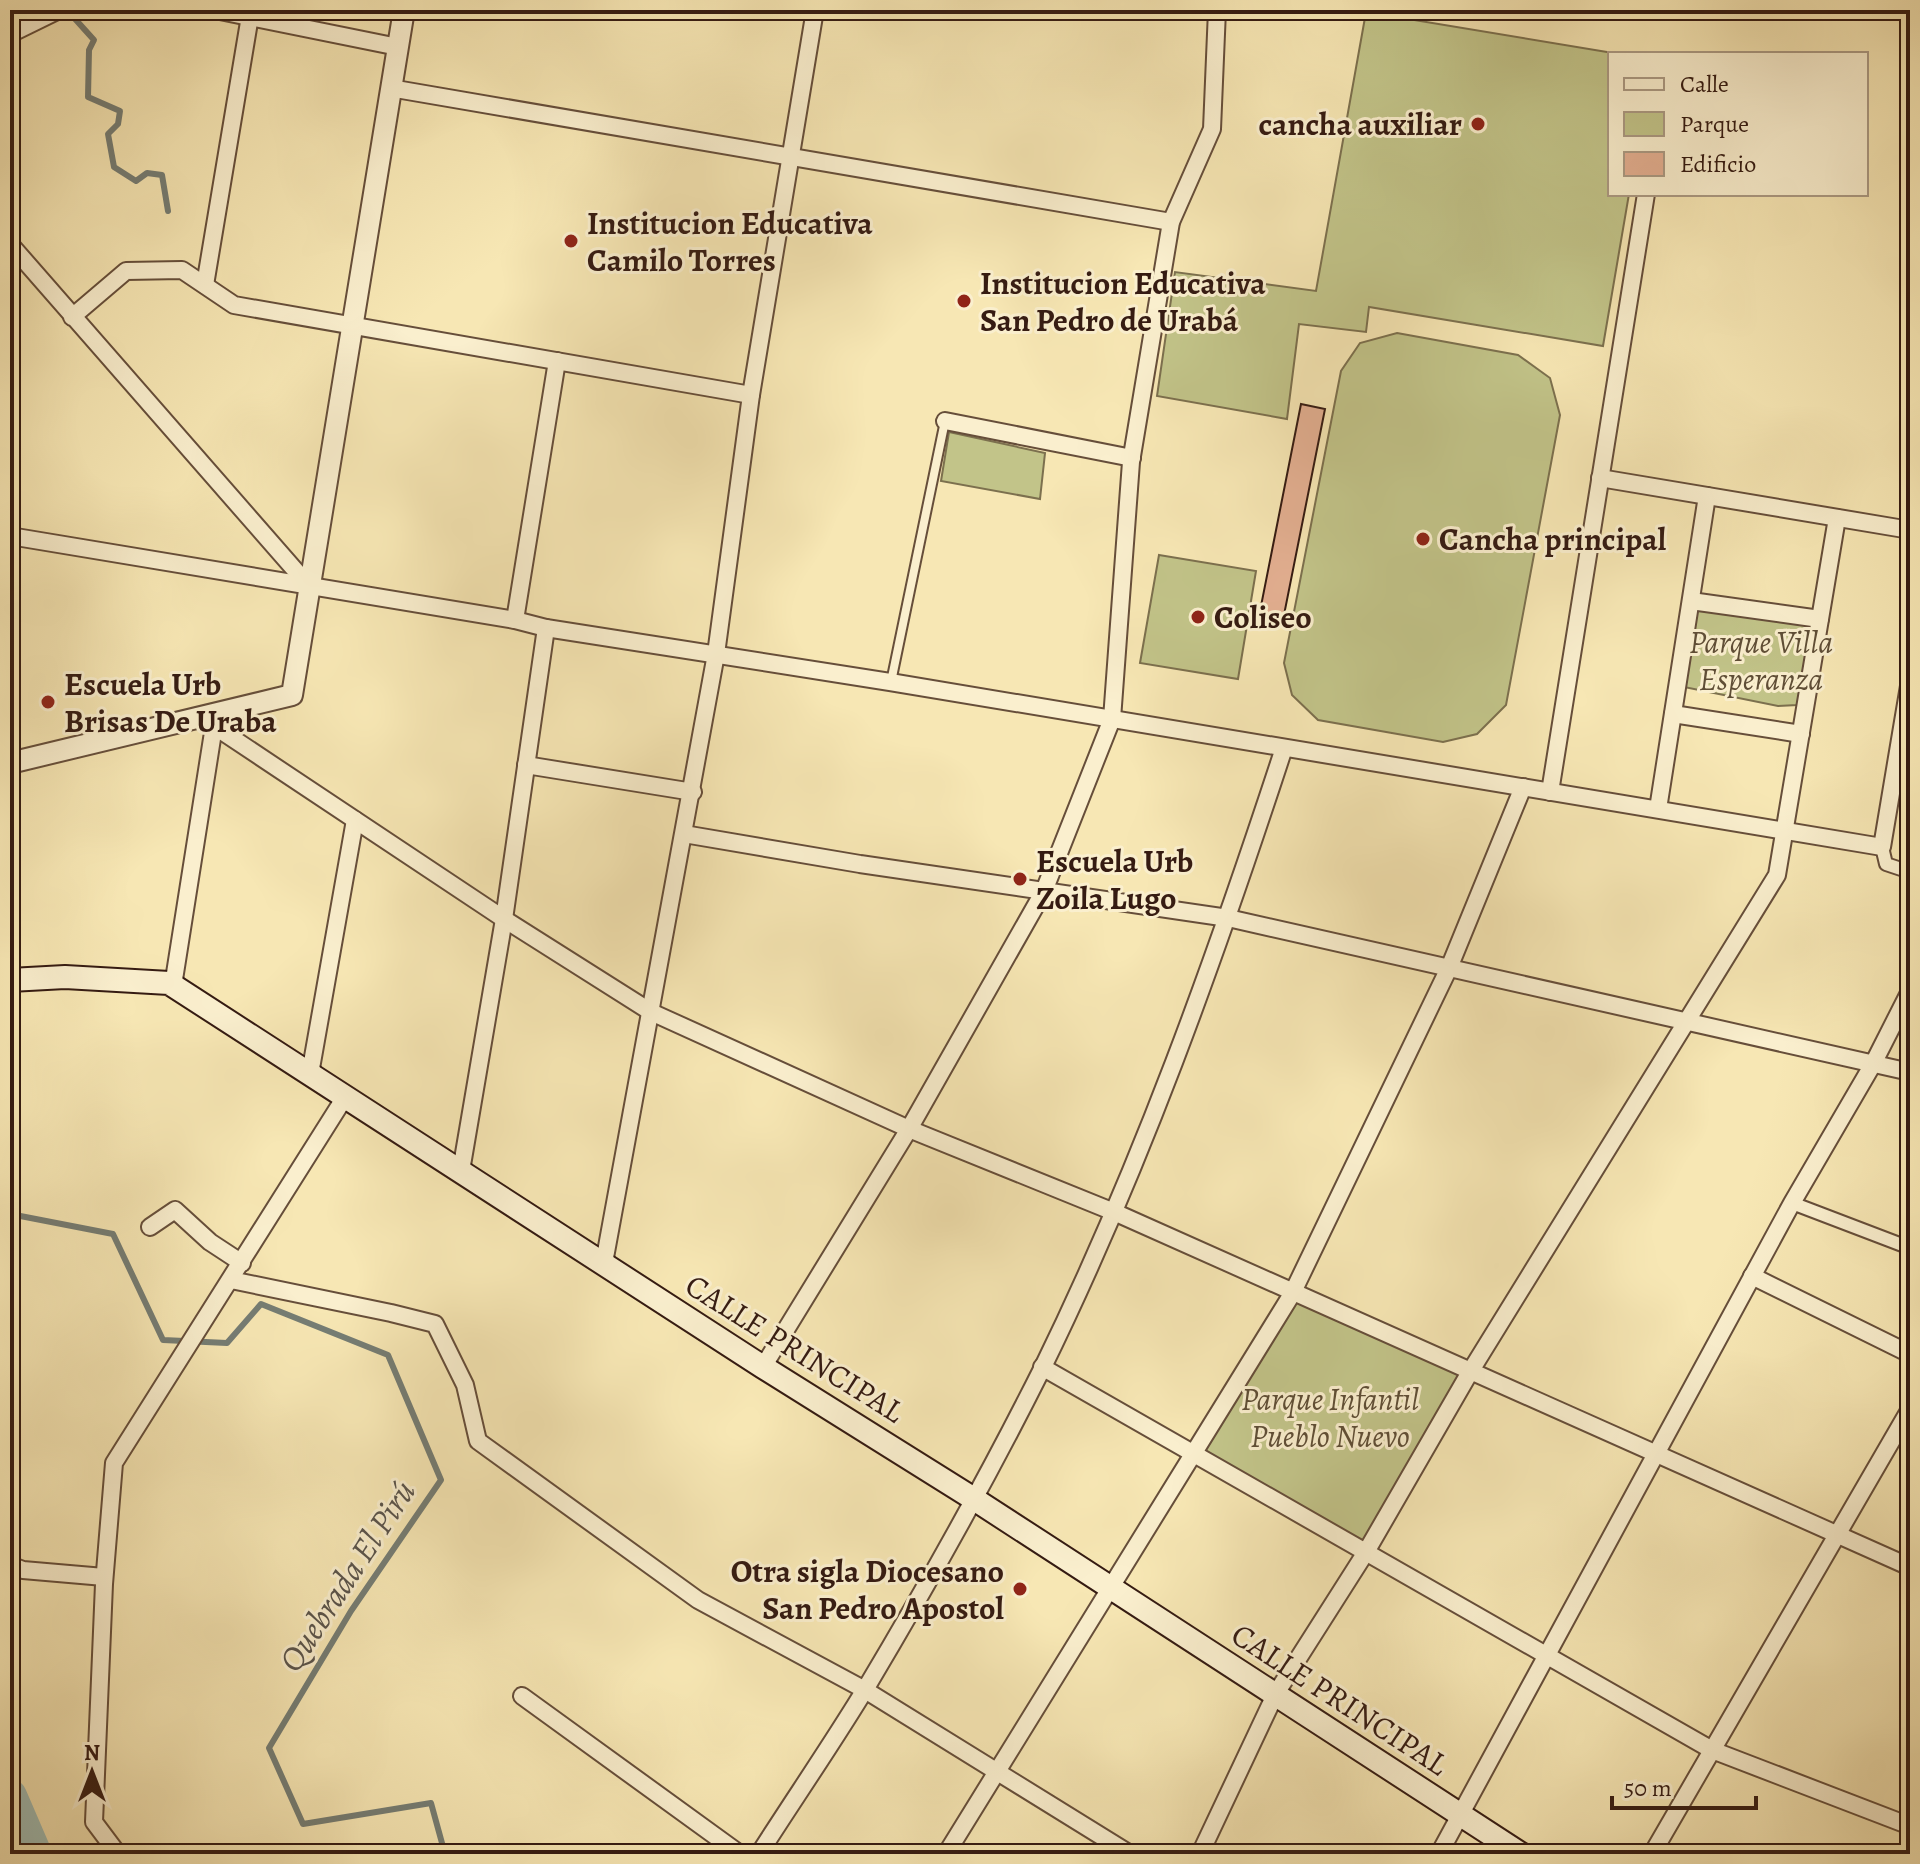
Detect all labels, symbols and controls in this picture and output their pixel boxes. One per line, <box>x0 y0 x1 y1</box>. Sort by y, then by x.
legend <box>1608 52 1868 196</box>
text: Calle <box>1680 68 1729 100</box>
place label: cancha auxiliar <box>1259 102 1462 146</box>
text: Parque <box>1680 108 1749 140</box>
marker: cancha auxiliar <box>1469 115 1487 133</box>
text: Edificio <box>1680 148 1756 180</box>
place label: Institucion Educativa Camilo Torres <box>587 201 873 282</box>
marker: Institucion Educativa Camilo Torres <box>562 232 580 250</box>
place label: Institucion Educativa San Pedro de Urabá <box>980 261 1266 342</box>
marker: Institucion Educativa San Pedro de Urabá <box>955 292 973 310</box>
place label: Cancha principal <box>1439 517 1667 561</box>
marker: Cancha principal <box>1414 530 1432 548</box>
place label: Coliseo <box>1214 595 1312 639</box>
marker: Coliseo <box>1189 608 1207 626</box>
park label: Parque Villa Esperanza <box>1689 620 1833 701</box>
place label: Escuela Urb Brisas De Uraba <box>64 662 277 743</box>
marker: Escuela Urb Brisas De Uraba <box>39 693 57 711</box>
place label: Escuela Urb Zoila Lugo <box>1036 839 1193 920</box>
marker: Escuela Urb Zoila Lugo <box>1011 870 1029 888</box>
street label: CALLE PRINCIPAL <box>677 1263 913 1433</box>
park label: Parque Infantil Pueblo Nuevo <box>1241 1377 1419 1458</box>
water label: Quebrada El Pirú <box>267 1471 427 1681</box>
place label: Otra sigla Diocesano San Pedro Apostol <box>731 1549 1005 1630</box>
marker: Otra sigla Diocesano San Pedro Apostol <box>1011 1580 1029 1598</box>
street label: CALLE PRINCIPAL <box>1223 1612 1458 1786</box>
north arrow <box>52 1732 132 1812</box>
text: N <box>84 1738 100 1768</box>
scale bar <box>1612 1760 1756 1810</box>
text: 50 m <box>1624 1772 1672 1804</box>

